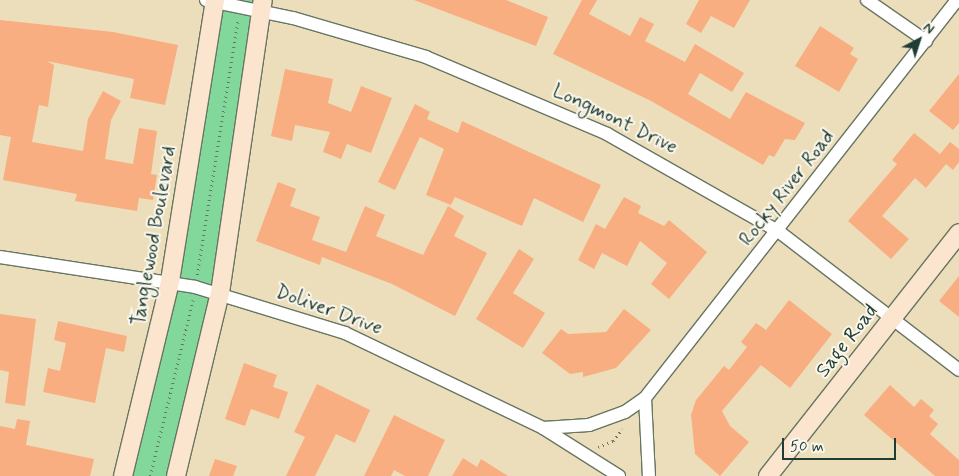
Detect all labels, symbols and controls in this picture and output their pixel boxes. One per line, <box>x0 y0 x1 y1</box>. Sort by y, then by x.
north arrow <box>894 15 944 65</box>
text: N <box>919 19 938 38</box>
street label: Longmont Drive <box>549 78 681 160</box>
street label: Rocky River Road <box>733 124 841 252</box>
street label: Tanglewood Boulevard <box>127 146 181 326</box>
street label: Doliver Drive <box>273 280 385 340</box>
street label: Sage Road <box>811 300 883 382</box>
scale bar <box>784 428 898 460</box>
text: 50 m <box>790 437 824 457</box>

